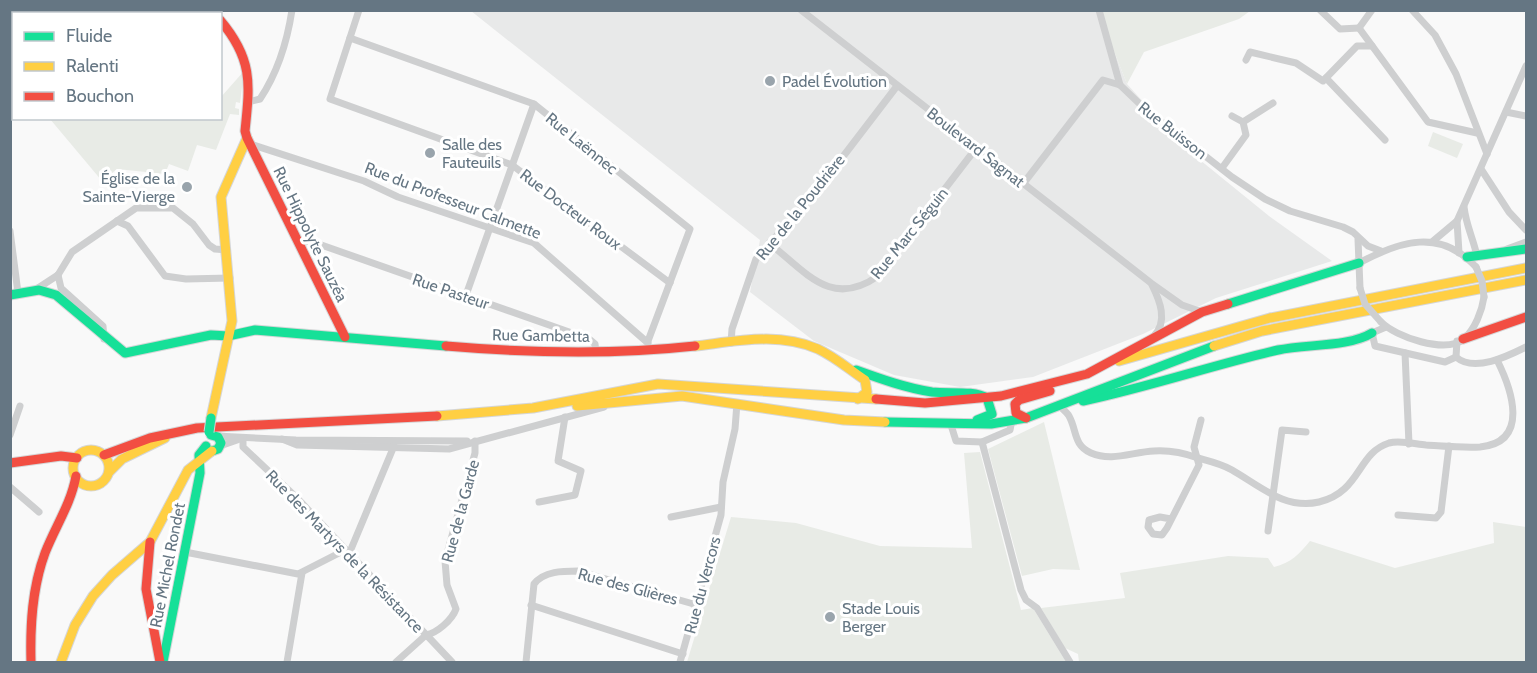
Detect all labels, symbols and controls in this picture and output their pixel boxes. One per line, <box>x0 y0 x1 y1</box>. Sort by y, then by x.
legend <box>12 12 222 120</box>
text: Fluide <box>66 25 112 47</box>
text: Ralenti <box>66 55 119 77</box>
place label: Padel Évolution <box>782 72 887 91</box>
marker: Padel Évolution <box>763 74 777 88</box>
text: Bouchon <box>66 85 134 107</box>
street label: Rue Buisson <box>1135 98 1211 163</box>
street label: Boulevard Sagnat <box>923 104 1029 192</box>
street label: Rue Laënnec <box>542 109 621 178</box>
place label: Salle des Fauteuils <box>442 135 502 172</box>
marker: Salle des Fauteuils <box>423 146 437 160</box>
street label: Rue de la Poudrière <box>752 151 849 264</box>
street label: Rue du Professeur Calmette <box>362 158 544 243</box>
street label: Rue Hippolyte Sauzéa <box>270 163 352 305</box>
street label: Rue Docteur Roux <box>516 165 625 254</box>
place label: Église de la Sainte-Vierge <box>83 169 175 206</box>
marker: Église de la Sainte-Vierge <box>180 180 194 194</box>
street label: Rue Marc Séguin <box>867 184 952 283</box>
street label: Rue Pasteur <box>410 269 493 314</box>
street label: Rue Gambetta <box>492 325 590 346</box>
street label: Rue de la Garde <box>438 458 483 565</box>
street label: Rue des Martyrs de la Résistance <box>262 466 427 637</box>
street label: Rue Michel Rondet <box>146 500 189 629</box>
street label: Rue du Vercors <box>680 534 725 636</box>
street label: Rue des Glières <box>576 564 680 609</box>
place label: Stade Louis Berger <box>842 599 920 636</box>
marker: Stade Louis Berger <box>823 610 837 624</box>

